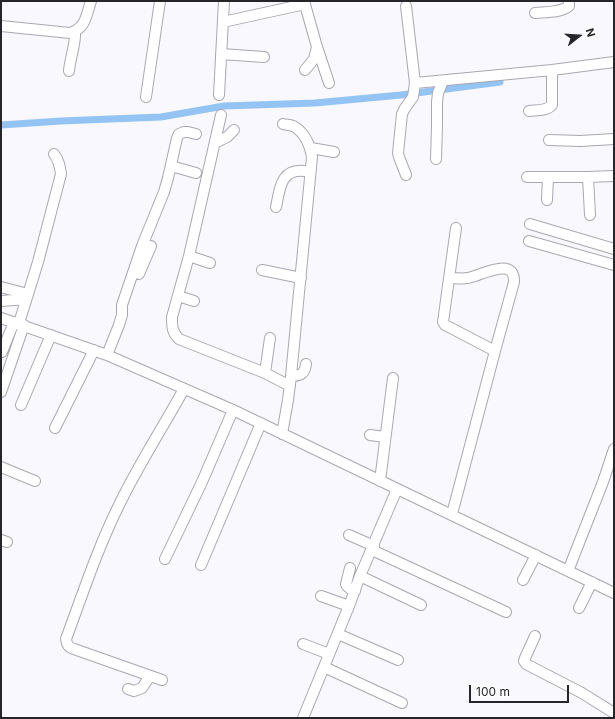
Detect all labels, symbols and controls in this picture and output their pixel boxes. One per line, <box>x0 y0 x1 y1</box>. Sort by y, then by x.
north arrow <box>559 16 599 56</box>
text: N <box>583 26 598 39</box>
scale bar <box>471 677 571 703</box>
text: 100 m <box>476 684 510 699</box>

